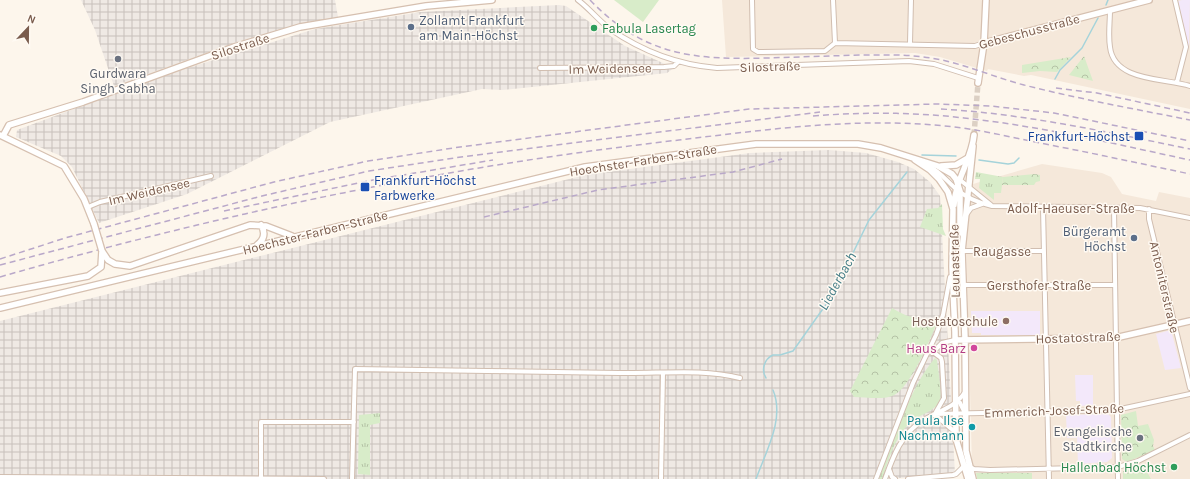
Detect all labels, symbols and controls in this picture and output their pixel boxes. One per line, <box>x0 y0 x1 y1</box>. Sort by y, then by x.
north arrow <box>8 8 48 48</box>
street label: Gebeschusstraße <box>977 11 1081 52</box>
text: N <box>25 12 38 27</box>
place label: Zollamt Frankfurt am Main-Höchst <box>419 13 524 43</box>
place label: Fabula Lasertag <box>602 21 697 36</box>
marker: Zollamt Frankfurt am Main-Höchst <box>406 22 416 32</box>
marker: Fabula Lasertag <box>589 23 599 33</box>
street label: Silostraße <box>209 30 272 63</box>
marker: Gurdwara Singh Sabha <box>113 54 123 64</box>
street label: Silostraße <box>739 58 801 75</box>
street label: Im Weidensee <box>568 60 652 77</box>
place label: Gurdwara Singh Sabha <box>80 66 156 96</box>
place label: Frankfurt-Höchst <box>1028 129 1130 144</box>
marker: Frankfurt-Höchst <box>1133 130 1145 142</box>
street label: Hoechster-Farben-Straße <box>568 141 718 180</box>
place label: Frankfurt-Höchst Farbwerke <box>374 173 476 203</box>
street label: Im Weidensee <box>107 175 192 208</box>
marker: Frankfurt-Höchst Farbwerke <box>359 181 371 193</box>
street label: Adolf-Haeuser-Straße <box>1007 201 1135 216</box>
street label: Hoechster-Farben-Straße <box>241 207 390 258</box>
street label: Leunastraße <box>946 224 963 298</box>
place label: Bürgeramt Höchst <box>1063 224 1126 254</box>
marker: Bürgeramt Höchst <box>1129 233 1139 243</box>
street label: Antoniterstraße <box>1147 240 1182 335</box>
street label: Raugasse <box>973 244 1031 259</box>
water label: Liederbach <box>815 249 860 313</box>
street label: Gersthofer Straße <box>987 278 1092 293</box>
place label: Hostatoschule <box>912 314 998 329</box>
marker: Hostatoschule <box>1001 316 1011 326</box>
street label: Hostatostraße <box>1035 329 1121 346</box>
place label: Haus Barz <box>906 341 966 356</box>
marker: Haus Barz <box>969 343 979 353</box>
street label: Emmerich-Josef-Straße <box>984 401 1125 420</box>
place label: Paula Ilse Nachmann <box>898 413 964 443</box>
marker: Paula Ilse Nachmann <box>967 422 977 432</box>
place label: Evangelische Stadtkirche <box>1054 424 1132 454</box>
marker: Evangelische Stadtkirche <box>1135 433 1145 443</box>
place label: Hallenbad Höchst <box>1061 460 1166 475</box>
marker: Hallenbad Höchst <box>1169 462 1179 472</box>

